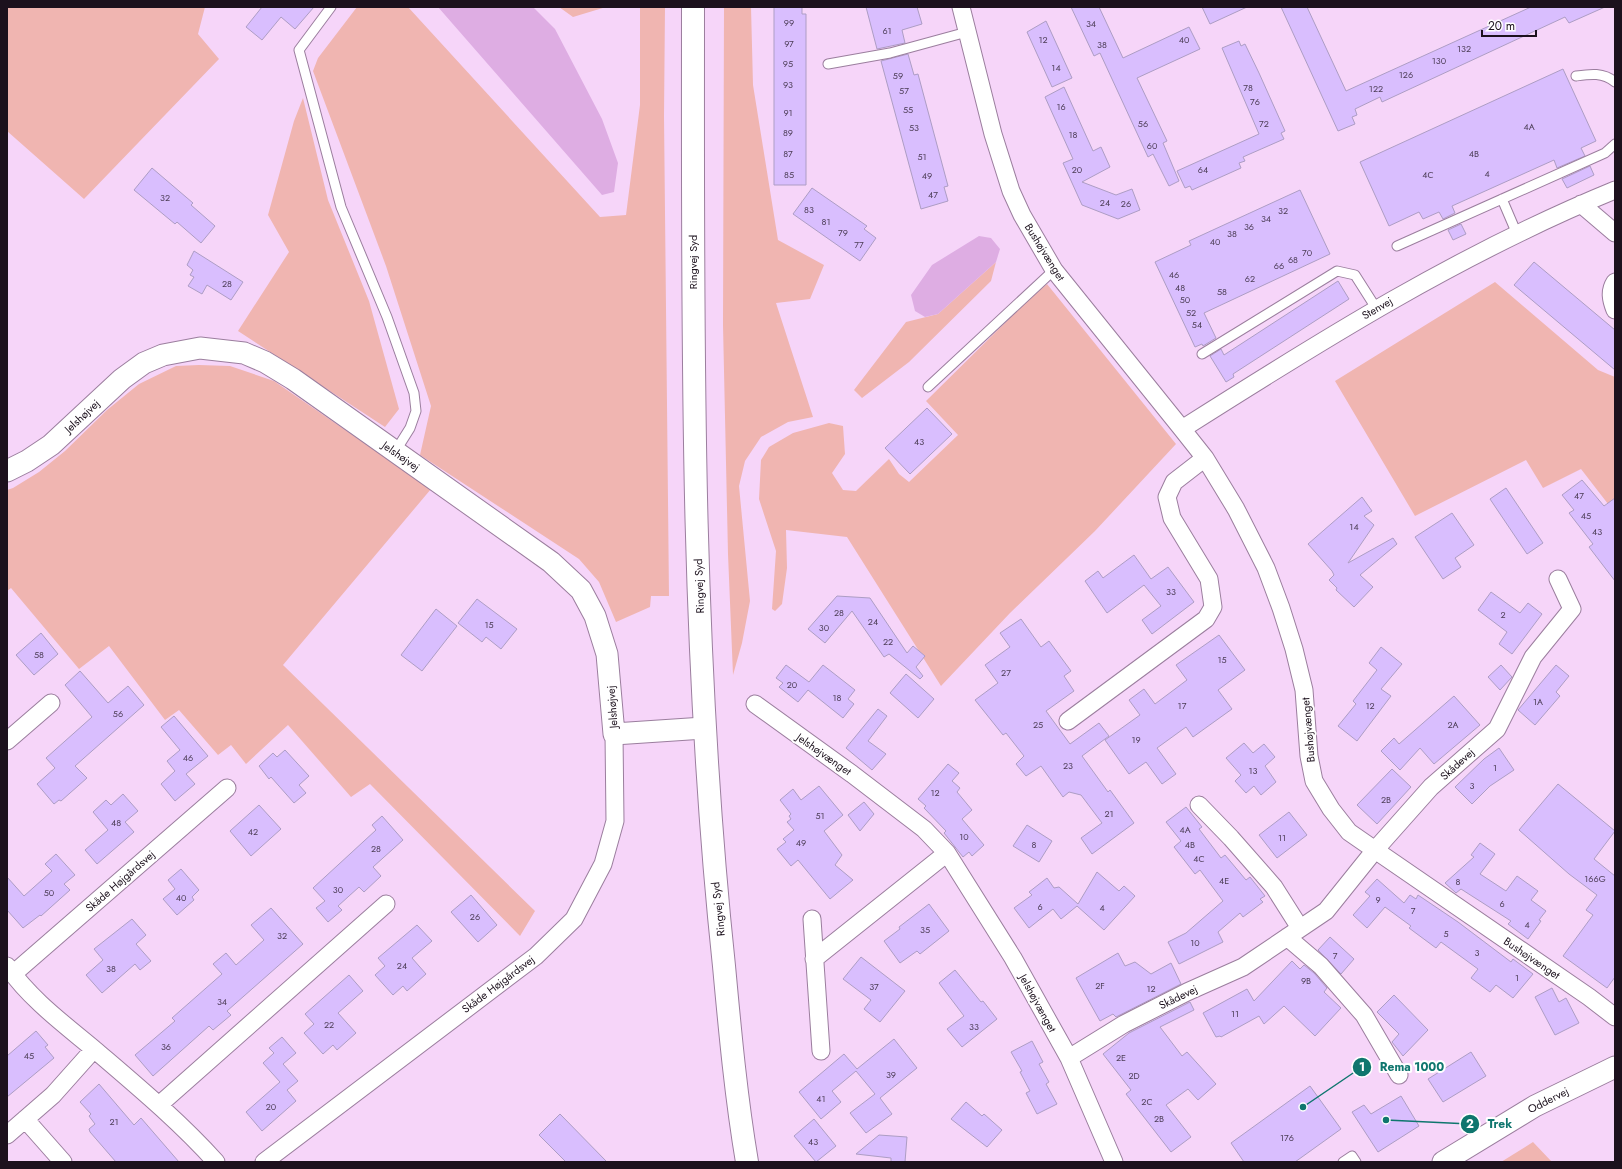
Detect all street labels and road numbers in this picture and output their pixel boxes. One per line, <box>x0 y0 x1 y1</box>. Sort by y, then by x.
street label: Bushøjvænget <box>1021 220 1069 284</box>
street label: Ringvej Syd <box>685 235 701 289</box>
street label: Stenvej <box>1359 293 1395 323</box>
street label: Jelshøjvej <box>59 396 103 438</box>
street label: Jelshøjvej <box>377 436 423 475</box>
street label: Ringvej Syd <box>690 558 708 614</box>
street label: Jelshøjvej <box>603 685 622 731</box>
street label: Bushøjvænget <box>1297 697 1319 763</box>
street label: Jelshøjvænget <box>792 728 855 779</box>
street label: Skådevej <box>1436 744 1478 784</box>
street label: Skåde Højgårdsvej <box>82 846 158 916</box>
street label: Ringvej Syd <box>707 881 729 937</box>
street label: Bushøjvænget <box>1501 933 1564 983</box>
street label: Skåde Højgårdsvej <box>458 951 538 1017</box>
street label: Jelshøjvænget <box>1015 969 1061 1035</box>
street label: Skådevej <box>1156 981 1200 1013</box>
street label: Oddervej <box>1525 1083 1571 1117</box>

